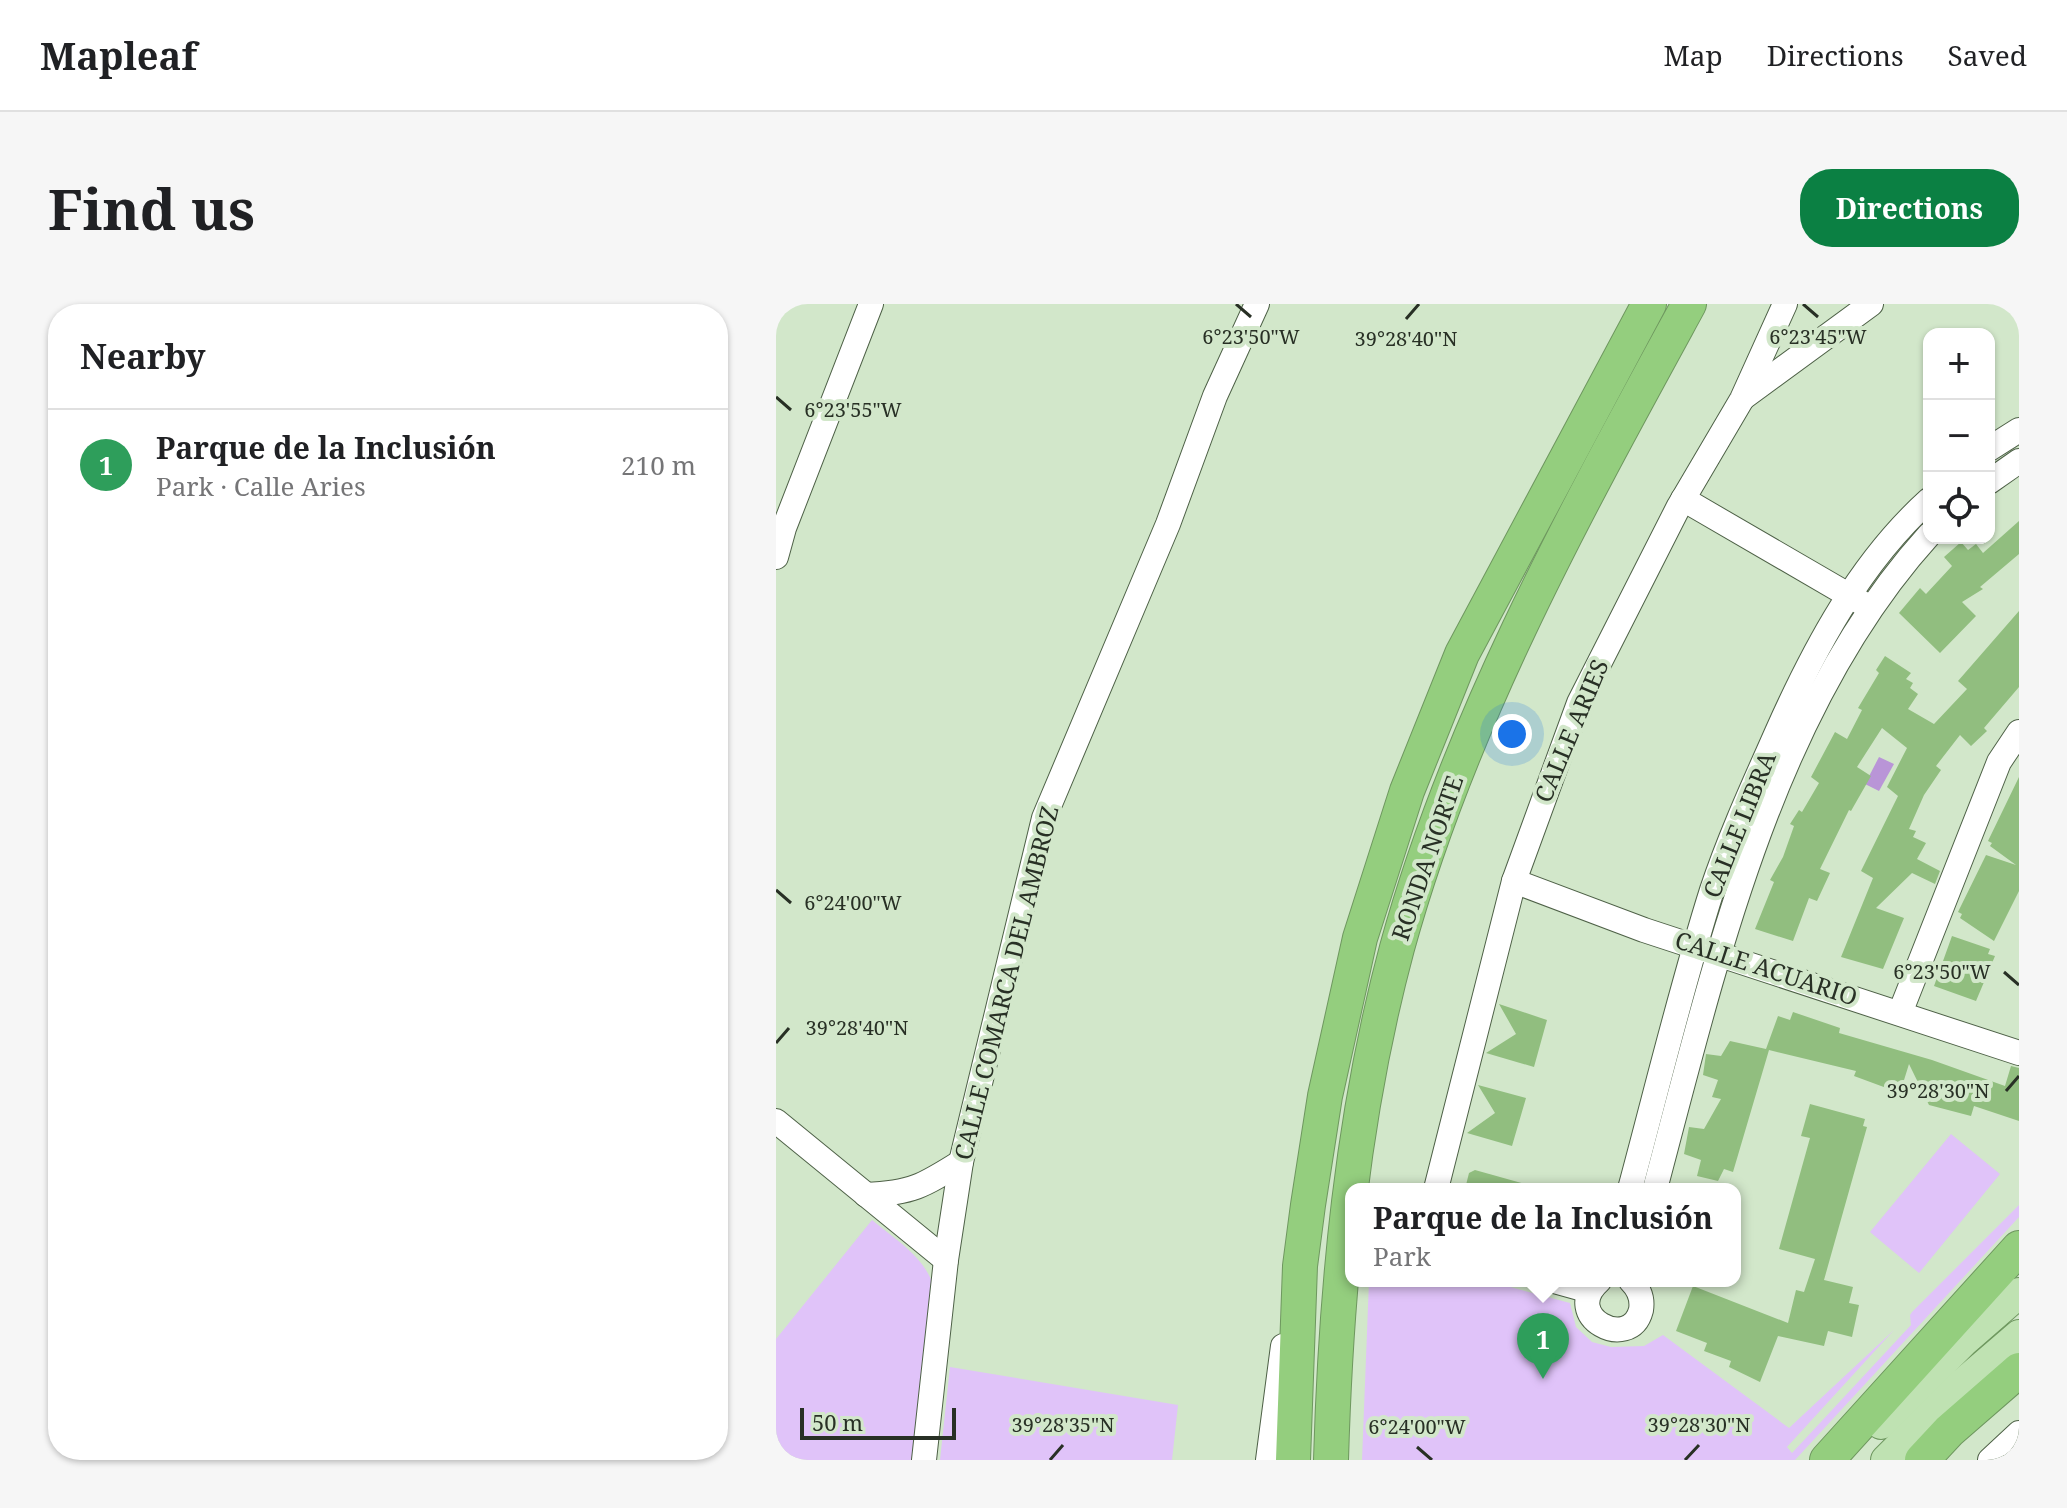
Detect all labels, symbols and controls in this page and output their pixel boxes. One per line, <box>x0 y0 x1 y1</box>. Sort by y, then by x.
text: Mapleaf <box>40 29 197 81</box>
text: Map <box>1663 36 1723 74</box>
text: Directions <box>1767 36 1904 74</box>
text: Saved <box>1948 36 2027 74</box>
button: Directions <box>1800 169 2019 247</box>
text: Find us <box>48 170 255 246</box>
text: 6°23'50"W <box>1202 323 1300 350</box>
text: 6°23'45"W <box>1769 323 1867 350</box>
text: 39°28'40"N <box>1355 325 1457 352</box>
map controls <box>1923 328 1995 544</box>
button: + <box>1923 328 1995 400</box>
text: Nearby <box>80 333 206 379</box>
text: 6°23'55"W <box>804 396 902 423</box>
button: − <box>1923 400 1995 472</box>
text: Parque de la Inclusión <box>156 427 496 468</box>
text: 1 <box>99 447 113 483</box>
text: 210 m <box>621 447 696 483</box>
text: Park · Calle Aries <box>156 468 366 504</box>
button: locate <box>1923 472 1995 544</box>
street label: CALLE ARIES <box>1526 654 1616 807</box>
your location <box>1492 714 1532 754</box>
street label: CALLE LIBRA <box>1694 746 1783 902</box>
street label: RONDA NORTE <box>1383 771 1470 944</box>
street label: CALLE COMARCA DEL AMBROZ <box>946 802 1066 1163</box>
text: 6°24'00"W <box>804 889 902 916</box>
street label: CALLE ACUARIO <box>1671 923 1862 1013</box>
text: 6°23'50"W <box>1893 958 1991 985</box>
text: 39°28'40"N <box>806 1014 908 1041</box>
text: 39°28'30"N <box>1887 1077 1989 1104</box>
popup <box>1345 1183 1741 1287</box>
text: Parque de la Inclusión <box>1373 1197 1713 1238</box>
text: Park <box>1373 1238 1431 1274</box>
pin: 1 <box>1517 1313 1569 1379</box>
scale bar <box>800 1404 956 1440</box>
text: 50 m <box>812 1407 863 1437</box>
text: 39°28'35"N <box>1012 1411 1114 1438</box>
text: 39°28'30"N <box>1648 1411 1750 1438</box>
text: 6°24'00"W <box>1368 1413 1466 1440</box>

